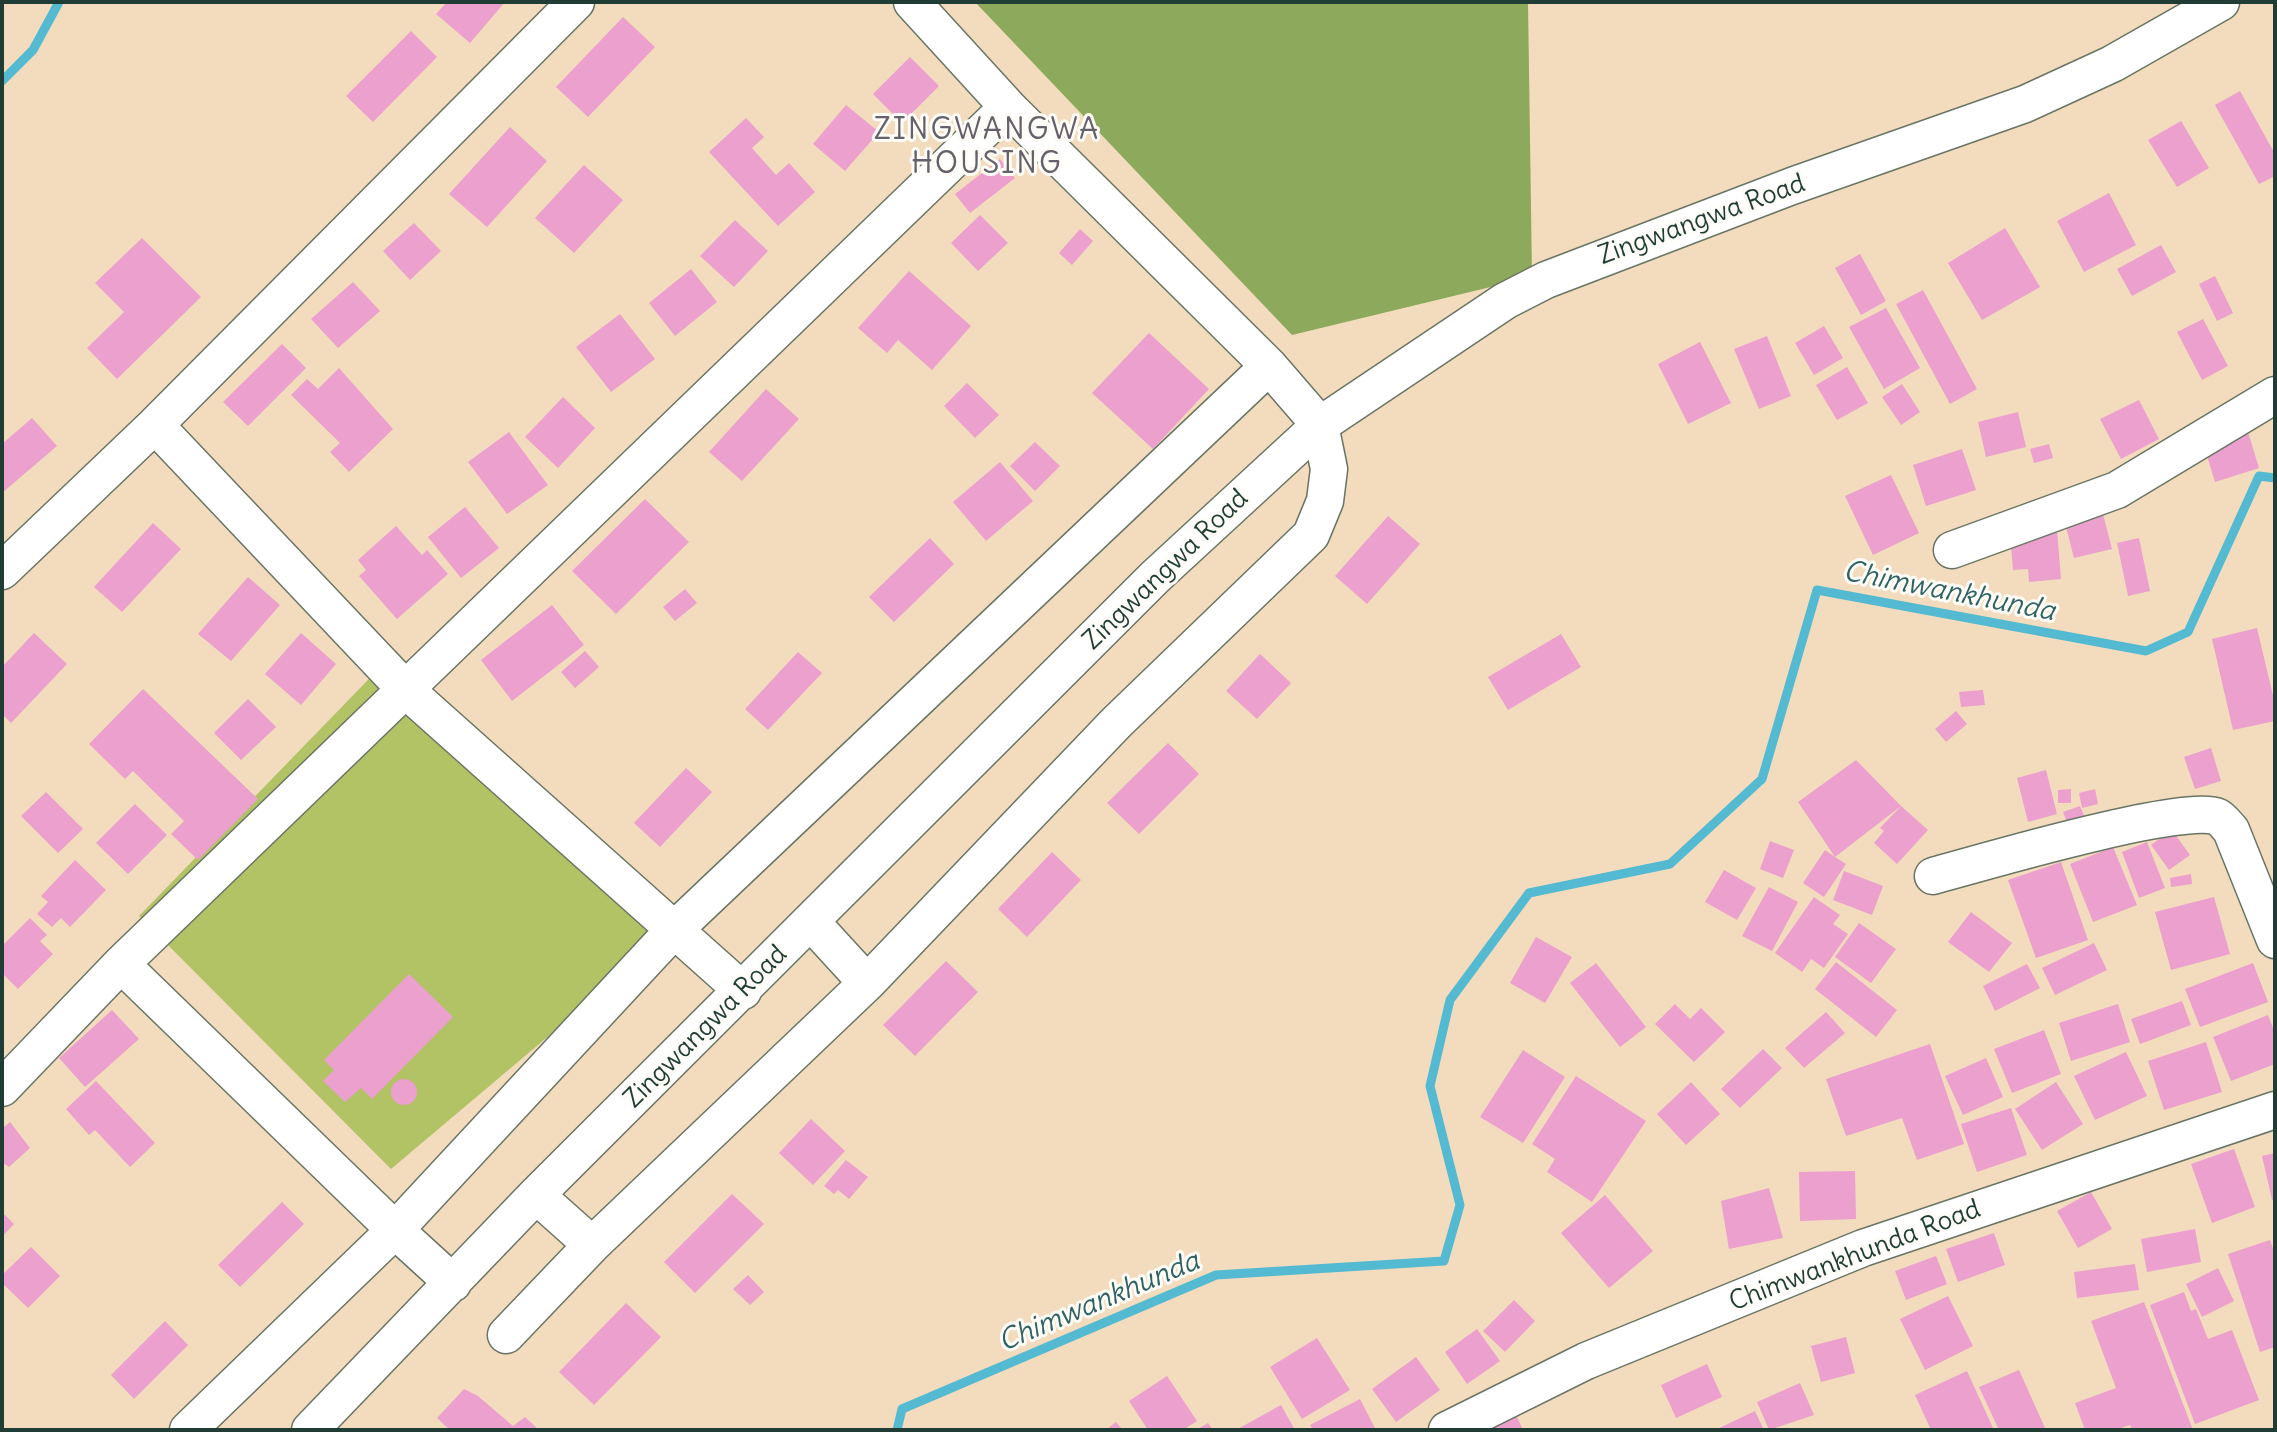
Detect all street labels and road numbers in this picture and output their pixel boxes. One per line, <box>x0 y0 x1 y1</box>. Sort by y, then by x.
street label: Zingwangwa Road <box>1595 168 1809 272</box>
street label: Zingwangwa Road <box>1077 483 1255 657</box>
street label: Zingwangwa Road <box>618 939 794 1115</box>
street label: Chimwankhunda Road <box>1725 1194 1985 1318</box>

